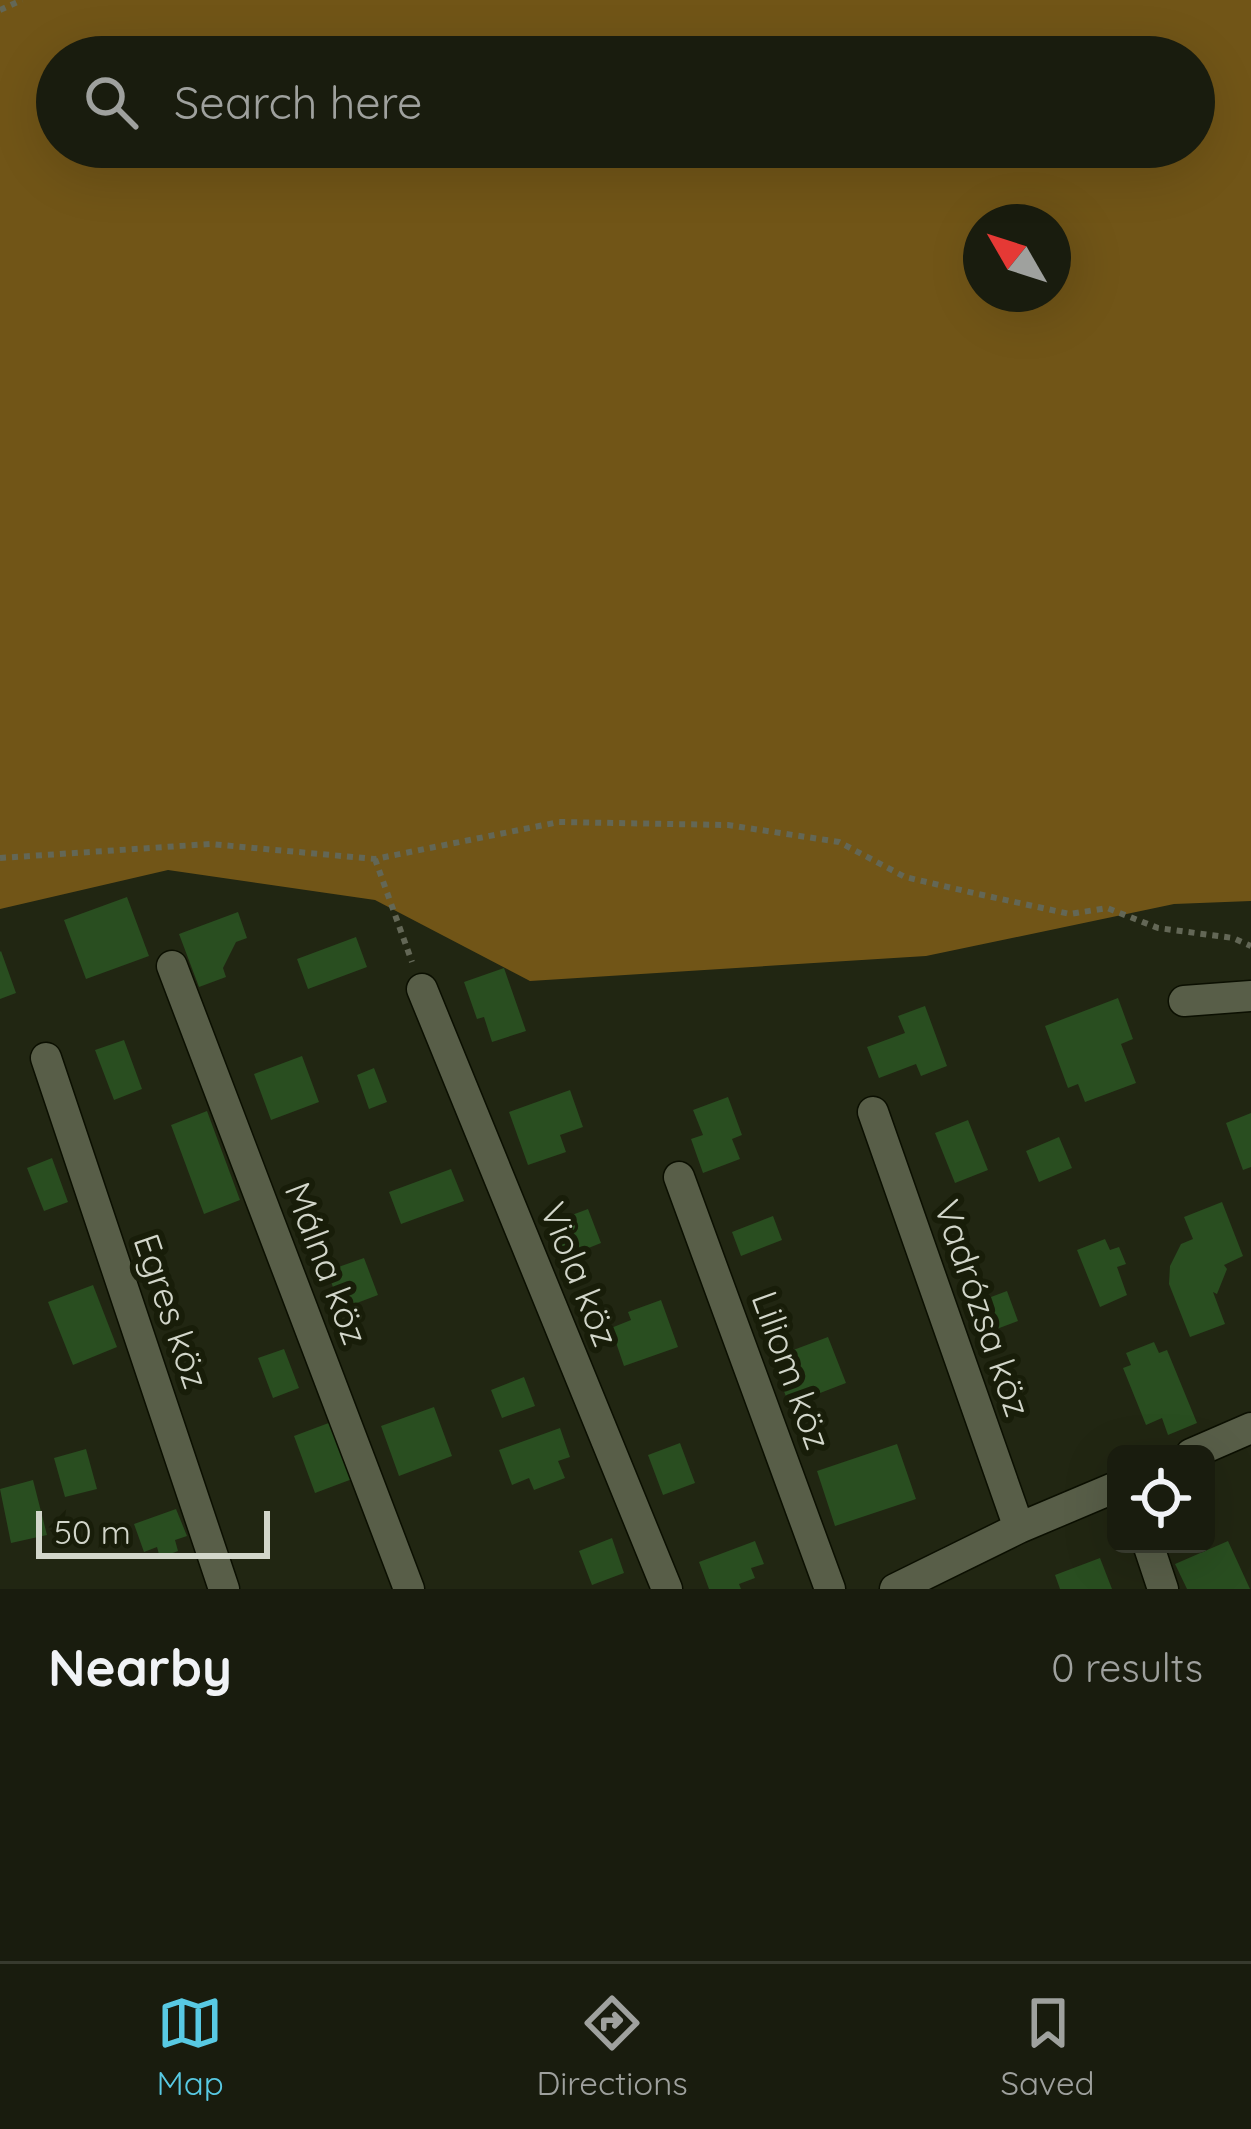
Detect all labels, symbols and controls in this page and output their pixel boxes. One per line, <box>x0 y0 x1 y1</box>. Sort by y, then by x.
search box <box>36 36 1215 168</box>
icon: search <box>78 69 144 135</box>
text: Search here <box>174 74 422 130</box>
north arrow <box>963 204 1071 312</box>
street label: Málna köz <box>275 1175 379 1351</box>
street label: Vadrózsa köz <box>925 1194 1041 1422</box>
street label: Viola köz <box>531 1195 629 1353</box>
street label: Egres köz <box>125 1228 219 1394</box>
street label: Liliom köz <box>743 1285 841 1455</box>
map controls <box>1107 1445 1215 1553</box>
button: locate <box>1107 1445 1215 1553</box>
scale bar <box>36 1505 270 1558</box>
text: 50 m <box>54 1511 131 1552</box>
text: Nearby <box>48 1635 232 1699</box>
text: 0 results <box>1051 1643 1203 1692</box>
tab: Map <box>156 1990 224 2103</box>
tab: Directions <box>536 1990 688 2103</box>
tab: Saved <box>1001 1990 1095 2103</box>

